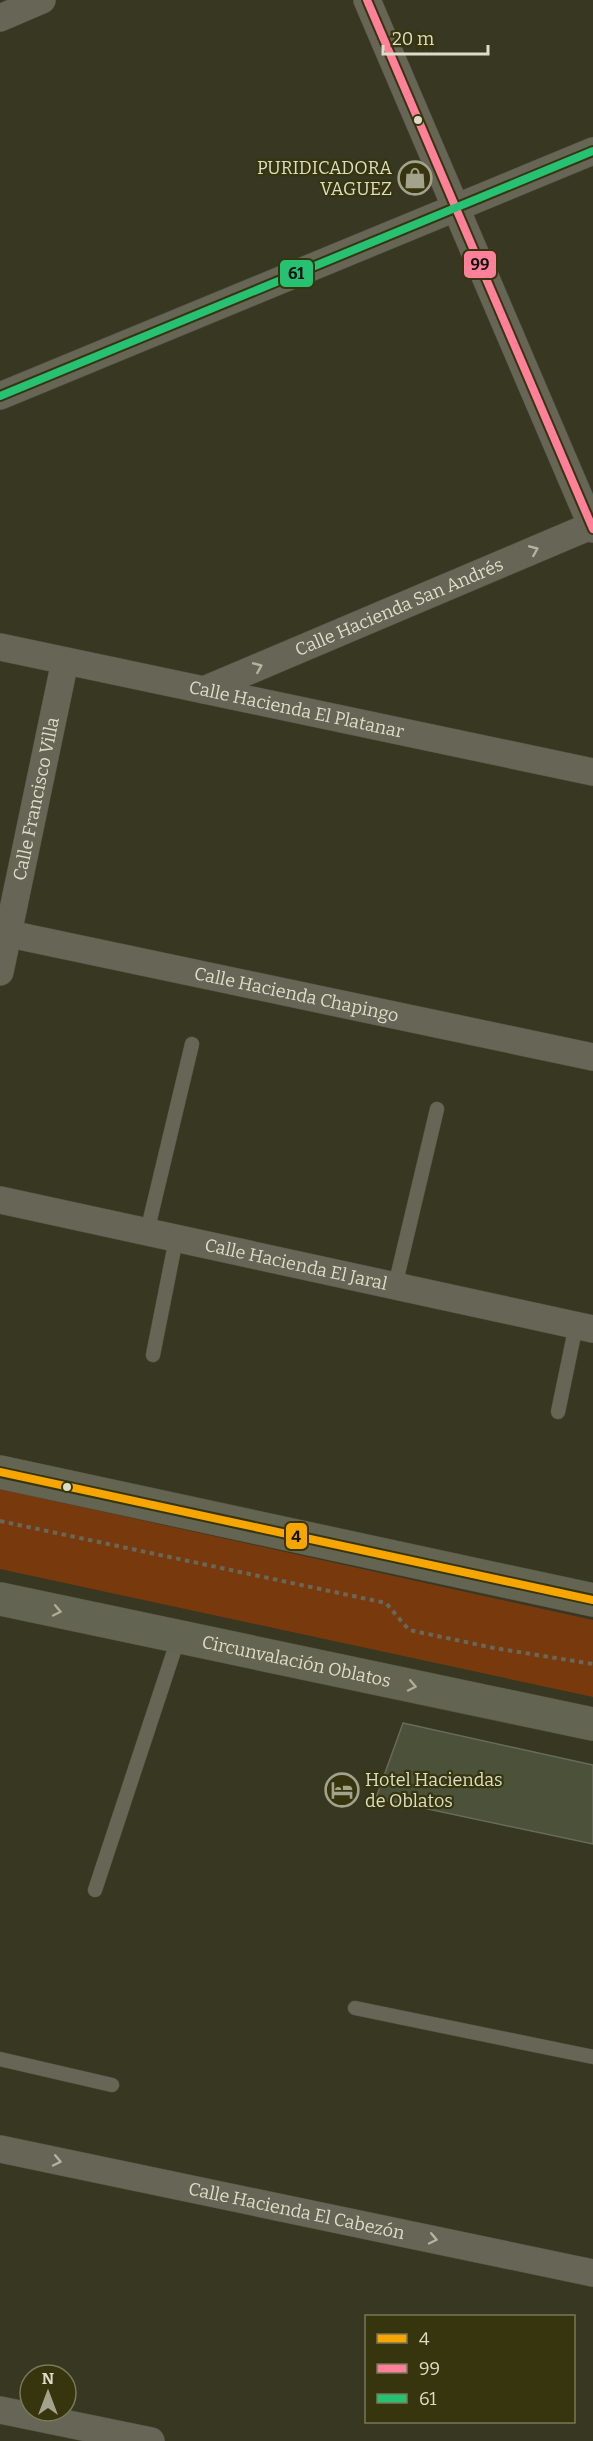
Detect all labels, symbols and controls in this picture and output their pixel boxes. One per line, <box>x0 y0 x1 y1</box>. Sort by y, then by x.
scale bar <box>383 18 488 56</box>
text: 20 m <box>392 28 434 50</box>
unlabelled marker <box>412 114 424 126</box>
place label: PURIDICADORA VAGUEZ <box>257 157 392 200</box>
shop icon: PURIDICADORA VAGUEZ <box>397 160 433 196</box>
line badge: 99 <box>463 250 497 279</box>
text: 99 <box>471 255 489 274</box>
line badge: 61 <box>279 259 314 288</box>
text: 61 <box>288 264 304 283</box>
one-way arrow <box>528 545 539 557</box>
street label: Calle Hacienda San Andrés <box>292 553 507 661</box>
one-way arrow <box>252 662 263 674</box>
street label: Calle Hacienda El Platanar <box>187 676 406 743</box>
street label: Calle Francisco Villa <box>8 715 64 882</box>
street label: Calle Hacienda Chapingo <box>192 962 401 1027</box>
street label: Calle Hacienda El Jaral <box>203 1234 389 1295</box>
unlabelled marker <box>61 1481 73 1493</box>
line badge: 4 <box>285 1522 308 1550</box>
text: 4 <box>291 1527 301 1546</box>
one-way arrow <box>52 1604 62 1617</box>
street label: Circunvalación Oblatos <box>200 1631 393 1692</box>
one-way arrow <box>407 1679 417 1692</box>
place label: Hotel Haciendas de Oblatos <box>365 1769 503 1812</box>
hotel icon: Hotel Haciendas de Oblatos <box>324 1772 360 1808</box>
one-way arrow <box>52 2154 62 2167</box>
street label: Calle Hacienda El Cabezón <box>187 2178 407 2244</box>
one-way arrow <box>428 2232 438 2245</box>
legend <box>365 2315 575 2423</box>
text: 4 <box>419 2328 430 2350</box>
text: 99 <box>419 2358 440 2380</box>
north arrow <box>18 2363 78 2423</box>
text: N <box>42 2369 54 2388</box>
text: 61 <box>419 2388 437 2410</box>

